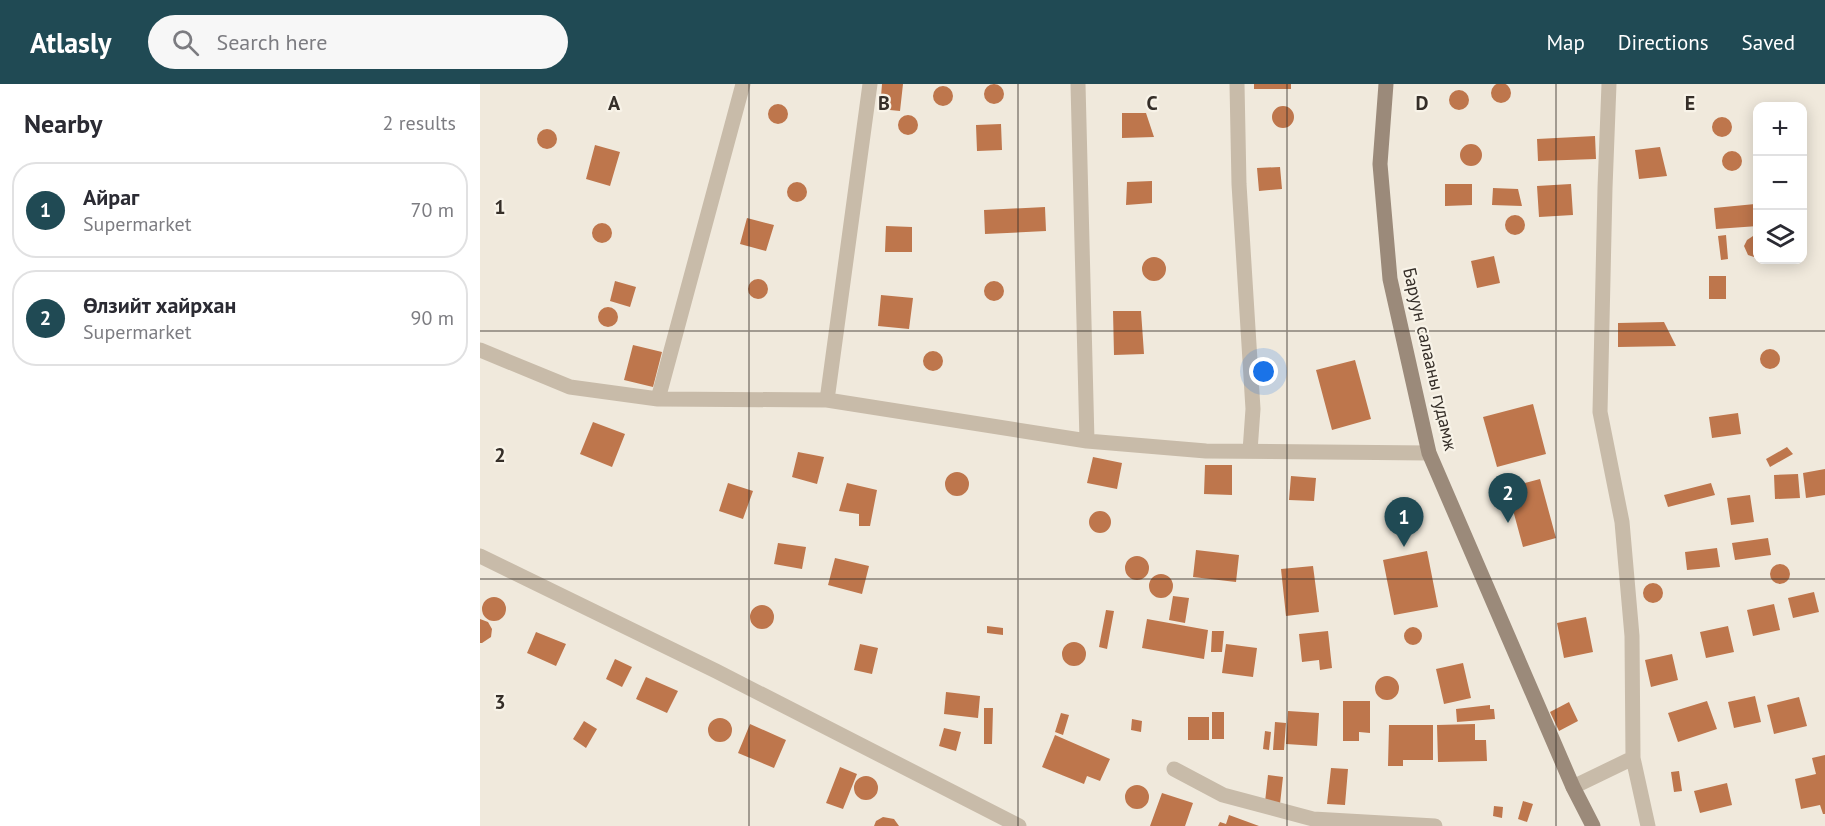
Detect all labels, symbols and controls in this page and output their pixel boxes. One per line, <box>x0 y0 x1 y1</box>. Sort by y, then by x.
search box <box>148 15 568 69</box>
text: Atlasly <box>30 24 112 61</box>
icon: search <box>169 26 202 59</box>
text: Search here <box>217 28 327 56</box>
text: Map <box>1546 29 1585 56</box>
text: Directions <box>1618 29 1709 56</box>
text: Saved <box>1742 29 1795 56</box>
text: A <box>608 90 621 116</box>
text: B <box>878 90 890 116</box>
text: C <box>1146 90 1158 116</box>
text: D <box>1416 90 1429 116</box>
text: E <box>1685 90 1695 116</box>
map controls <box>1753 102 1807 264</box>
button: + <box>1753 102 1807 156</box>
text: Nearby <box>24 107 102 140</box>
text: 2 results <box>383 110 456 136</box>
button: − <box>1753 156 1807 210</box>
text: Айраг <box>83 183 139 211</box>
text: 1 <box>494 194 506 220</box>
text: 1 <box>40 197 51 223</box>
text: 70 m <box>411 197 454 223</box>
button: layers <box>1753 210 1807 264</box>
text: Supermarket <box>83 211 191 237</box>
street label: Баруун салааны гудамж <box>1398 265 1463 453</box>
text: Өлзийт хайрхан <box>83 291 236 319</box>
text: 2 <box>40 305 51 331</box>
text: 90 m <box>411 305 454 331</box>
text: Supermarket <box>83 319 191 345</box>
your location <box>1249 357 1278 386</box>
text: 2 <box>494 442 506 468</box>
pin: 2 <box>1488 474 1528 523</box>
pin: 1 <box>1384 498 1424 547</box>
text: 3 <box>494 689 506 715</box>

